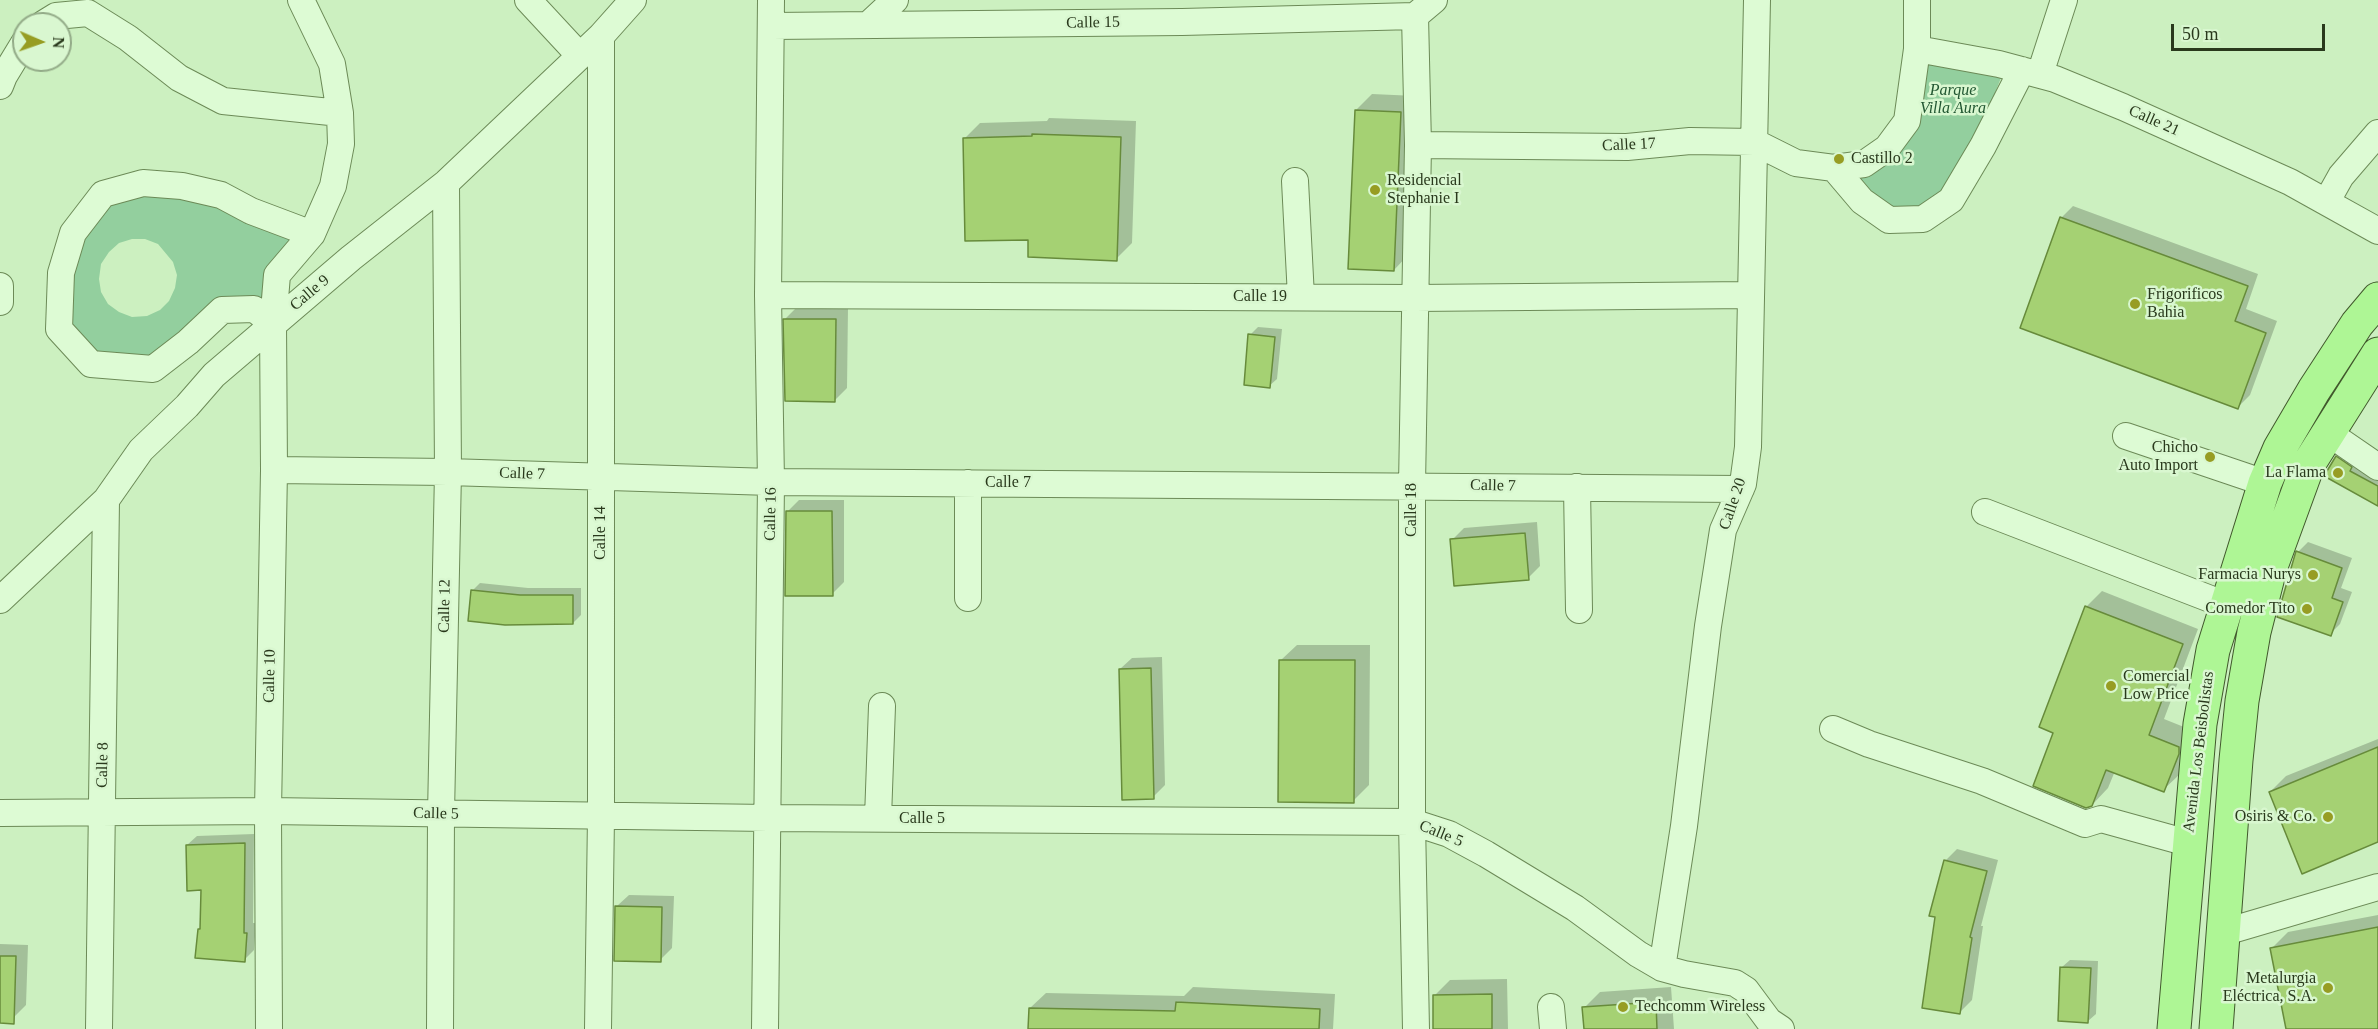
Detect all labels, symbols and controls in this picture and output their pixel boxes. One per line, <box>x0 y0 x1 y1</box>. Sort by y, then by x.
north arrow <box>12 12 72 72</box>
scale bar <box>2174 12 2328 50</box>
street label: Calle 15 <box>1066 13 1120 33</box>
text: 50 m <box>2182 24 2219 44</box>
text: N <box>50 37 67 49</box>
park label: Parque Villa Aura <box>1920 81 1986 119</box>
street label: Calle 21 <box>2126 101 2182 141</box>
street label: Calle 17 <box>1602 134 1656 156</box>
place label: Castillo 2 <box>1851 149 1913 169</box>
marker: Castillo 2 <box>1832 152 1846 166</box>
place label: Residencial Stephanie I <box>1387 171 1462 209</box>
marker: Residencial Stephanie I <box>1368 183 1382 197</box>
street label: Calle 9 <box>286 271 334 315</box>
place label: Frigorificos Bahia <box>2147 285 2223 323</box>
street label: Calle 19 <box>1233 287 1287 307</box>
marker: Frigorificos Bahia <box>2128 297 2142 311</box>
place label: Chicho Auto Import <box>2118 438 2198 476</box>
marker: Chicho Auto Import <box>2203 450 2217 464</box>
place label: La Flama <box>2265 463 2326 483</box>
street label: Calle 7 <box>499 464 545 484</box>
marker: La Flama <box>2331 466 2345 480</box>
street label: Calle 7 <box>985 473 1031 493</box>
street label: Calle 20 <box>1715 475 1751 533</box>
street label: Calle 7 <box>1470 476 1516 496</box>
street label: Calle 18 <box>1402 483 1422 537</box>
street label: Calle 16 <box>761 487 781 541</box>
street label: Calle 14 <box>591 506 611 560</box>
place label: Farmacia Nurys <box>2198 565 2301 585</box>
marker: Farmacia Nurys <box>2306 568 2320 582</box>
street label: Calle 12 <box>435 579 455 633</box>
place label: Comedor Tito <box>2205 599 2295 619</box>
marker: Comedor Tito <box>2300 602 2314 616</box>
street label: Calle 10 <box>260 649 280 703</box>
place label: Comercial Low Price <box>2123 667 2190 705</box>
street label: Avenida Los Beisbolistas <box>2180 670 2218 834</box>
marker: Comercial Low Price <box>2104 679 2118 693</box>
street label: Calle 8 <box>93 742 113 788</box>
street label: Calle 5 <box>413 804 459 824</box>
place label: Osiris & Co. <box>2235 807 2316 827</box>
street label: Calle 5 <box>899 809 945 829</box>
marker: Osiris & Co. <box>2321 810 2335 824</box>
street label: Calle 5 <box>1416 817 1466 851</box>
place label: Metalurgia Eléctrica, S.A. <box>2223 969 2316 1007</box>
marker: Metalurgia Eléctrica, S.A. <box>2321 981 2335 995</box>
place label: Techcomm Wireless <box>1635 997 1765 1017</box>
marker: Techcomm Wireless <box>1616 1000 1630 1014</box>

